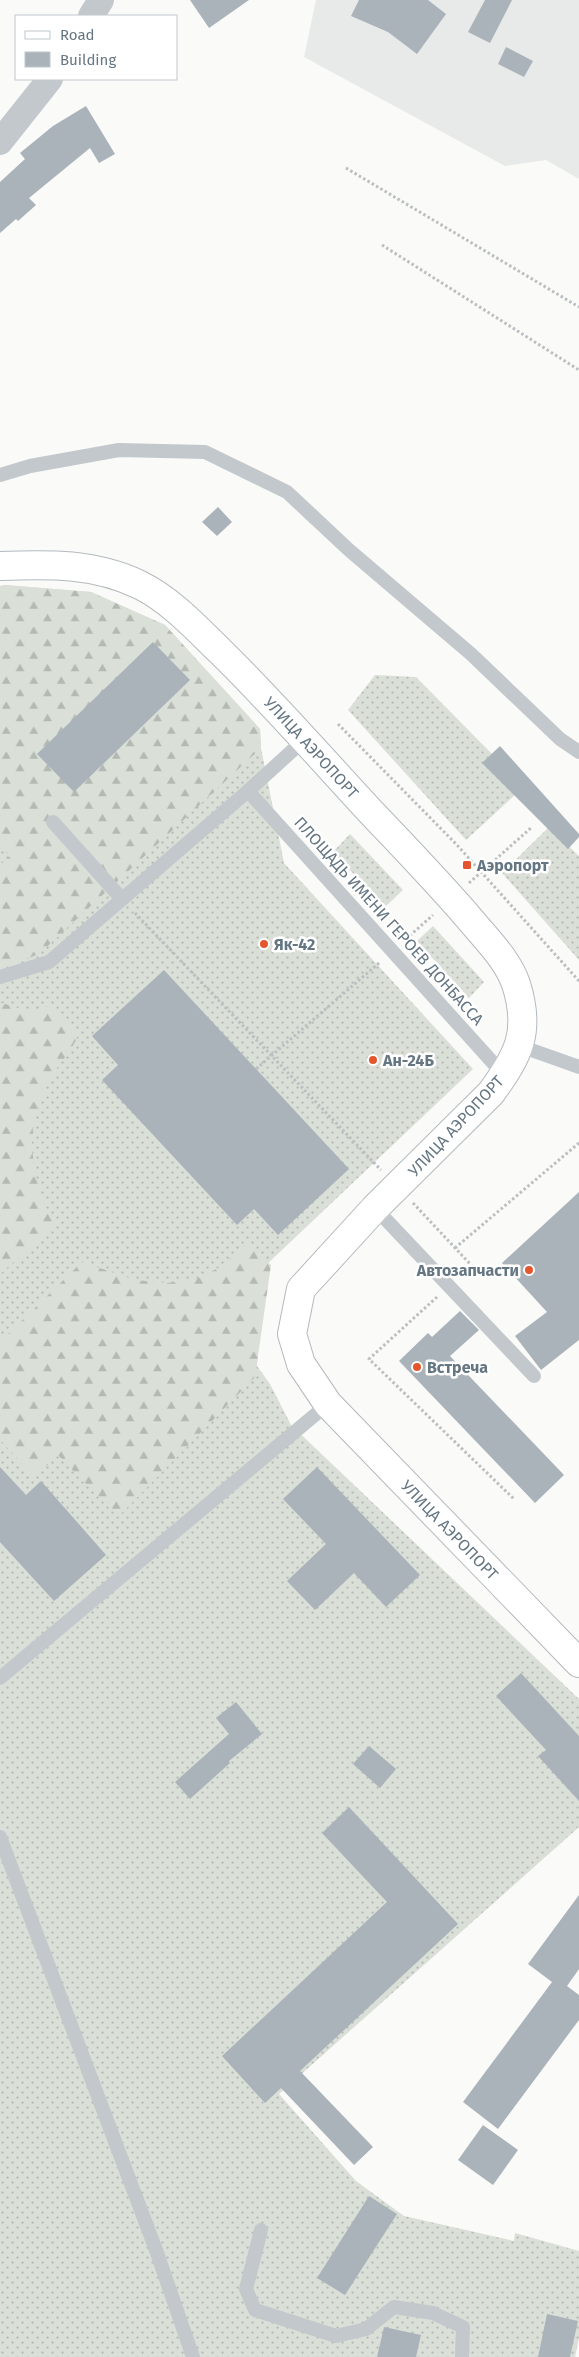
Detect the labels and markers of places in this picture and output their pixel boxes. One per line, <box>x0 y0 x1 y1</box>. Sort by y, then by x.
place label: Аэропорт <box>476 856 549 875</box>
marker: Аэропорт <box>461 859 473 871</box>
place label: Як-42 <box>274 935 315 954</box>
marker: Як-42 <box>258 938 270 950</box>
place label: Ан-24Б <box>382 1051 434 1070</box>
marker: Ан-24Б <box>367 1054 379 1066</box>
place label: Автозапчасти <box>416 1261 519 1280</box>
marker: Автозапчасти <box>523 1264 535 1276</box>
place label: Встреча <box>427 1358 488 1377</box>
marker: Встреча <box>411 1361 423 1373</box>

